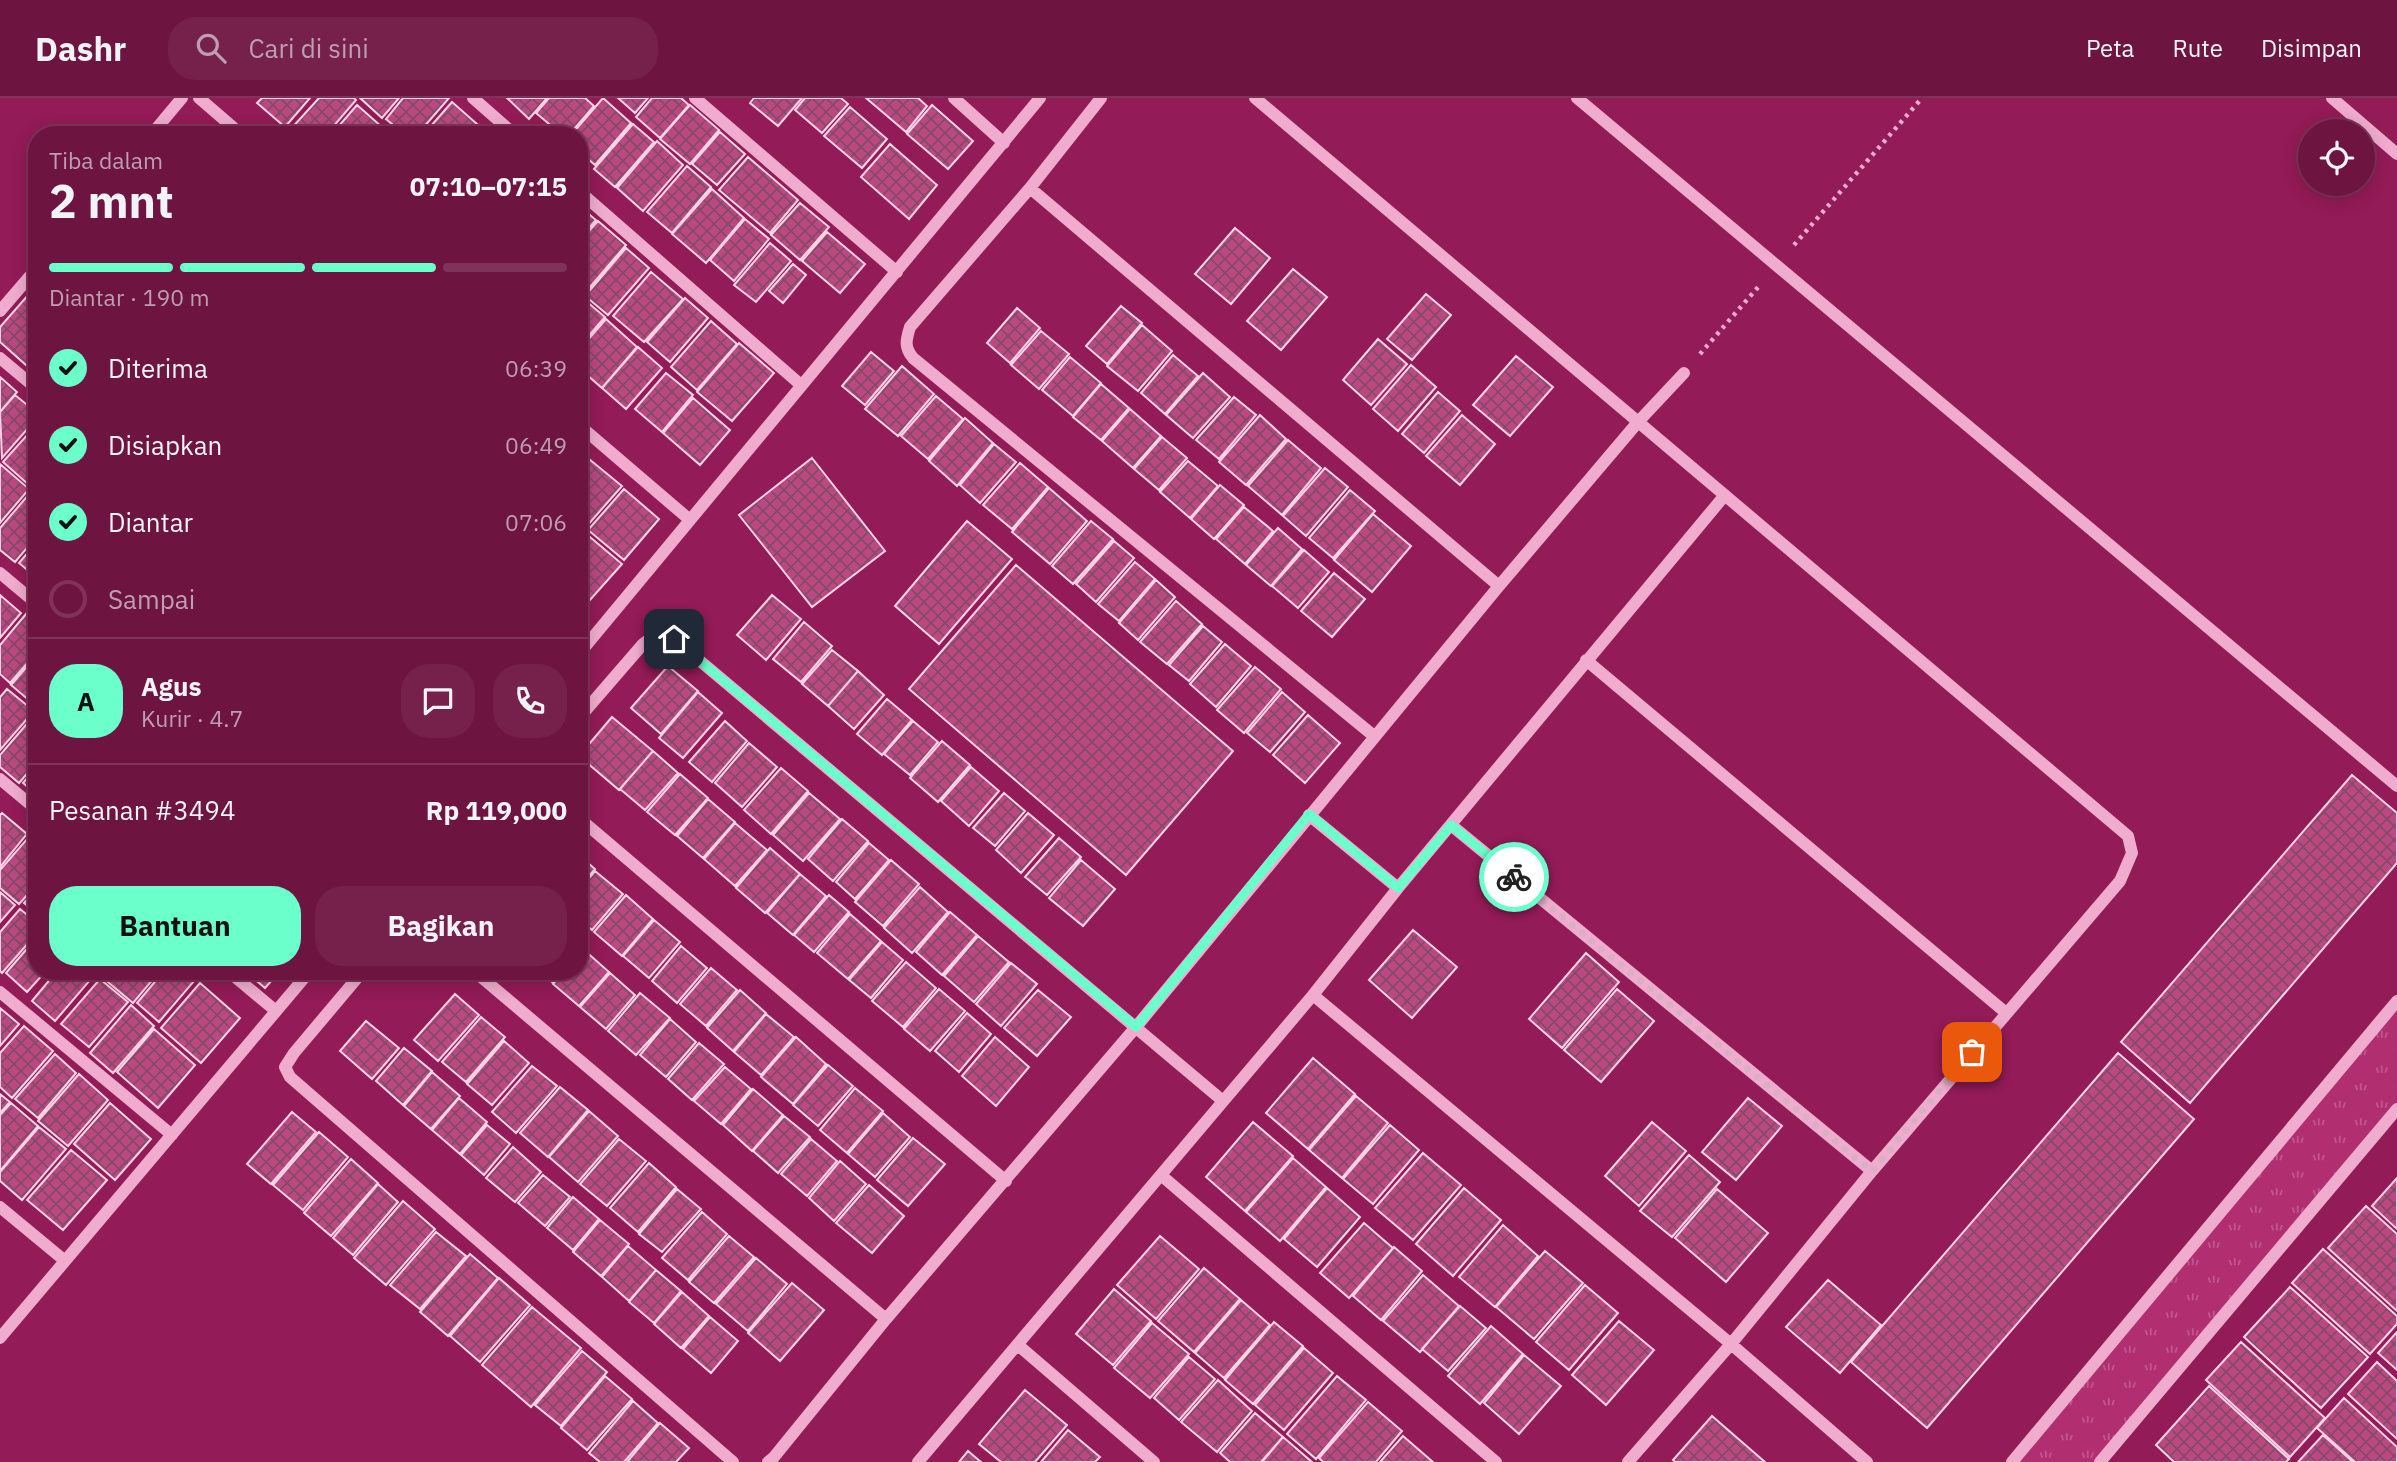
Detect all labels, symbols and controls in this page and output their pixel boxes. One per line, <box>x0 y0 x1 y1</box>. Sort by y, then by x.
search box <box>168 17 658 80</box>
text: Dashr <box>35 27 126 70</box>
icon: search <box>192 29 230 67</box>
text: Cari di sini <box>248 31 369 65</box>
text: Peta <box>2086 32 2134 64</box>
text: Rute <box>2172 32 2223 64</box>
text: Disimpan <box>2261 32 2362 64</box>
map controls <box>2298 119 2375 196</box>
button: locate <box>2298 119 2375 196</box>
text: Tiba dalam <box>49 145 163 175</box>
text: 07:10–07:15 <box>410 169 567 203</box>
text: 2 mnt <box>49 171 174 231</box>
text: Diantar · 190 m <box>49 282 210 312</box>
icon: check <box>49 349 87 387</box>
text: Diterima <box>108 351 208 385</box>
text: 06:39 <box>505 353 567 383</box>
icon: check <box>49 426 87 464</box>
text: Disiapkan <box>108 428 222 462</box>
text: 06:49 <box>505 430 567 460</box>
icon: check <box>49 503 87 541</box>
text: Diantar <box>108 505 193 539</box>
text: 07:06 <box>505 507 567 537</box>
text: Sampai <box>108 582 195 616</box>
pin <box>644 609 704 669</box>
icon: home <box>655 620 693 658</box>
button: chat <box>401 664 475 738</box>
button: phone <box>493 664 567 738</box>
text: Agus <box>141 669 202 703</box>
text: A <box>77 684 95 718</box>
text: Kurir · 4.7 <box>141 703 243 733</box>
text: Pesanan #3494 <box>49 793 236 827</box>
text: Rp 119,000 <box>426 793 567 827</box>
courier <box>1479 842 1549 912</box>
icon: bike <box>1495 858 1533 896</box>
button: Bantuan <box>49 886 301 966</box>
button: Bagikan <box>315 886 567 966</box>
pin <box>1942 1022 2002 1082</box>
icon: bag <box>1953 1033 1991 1071</box>

